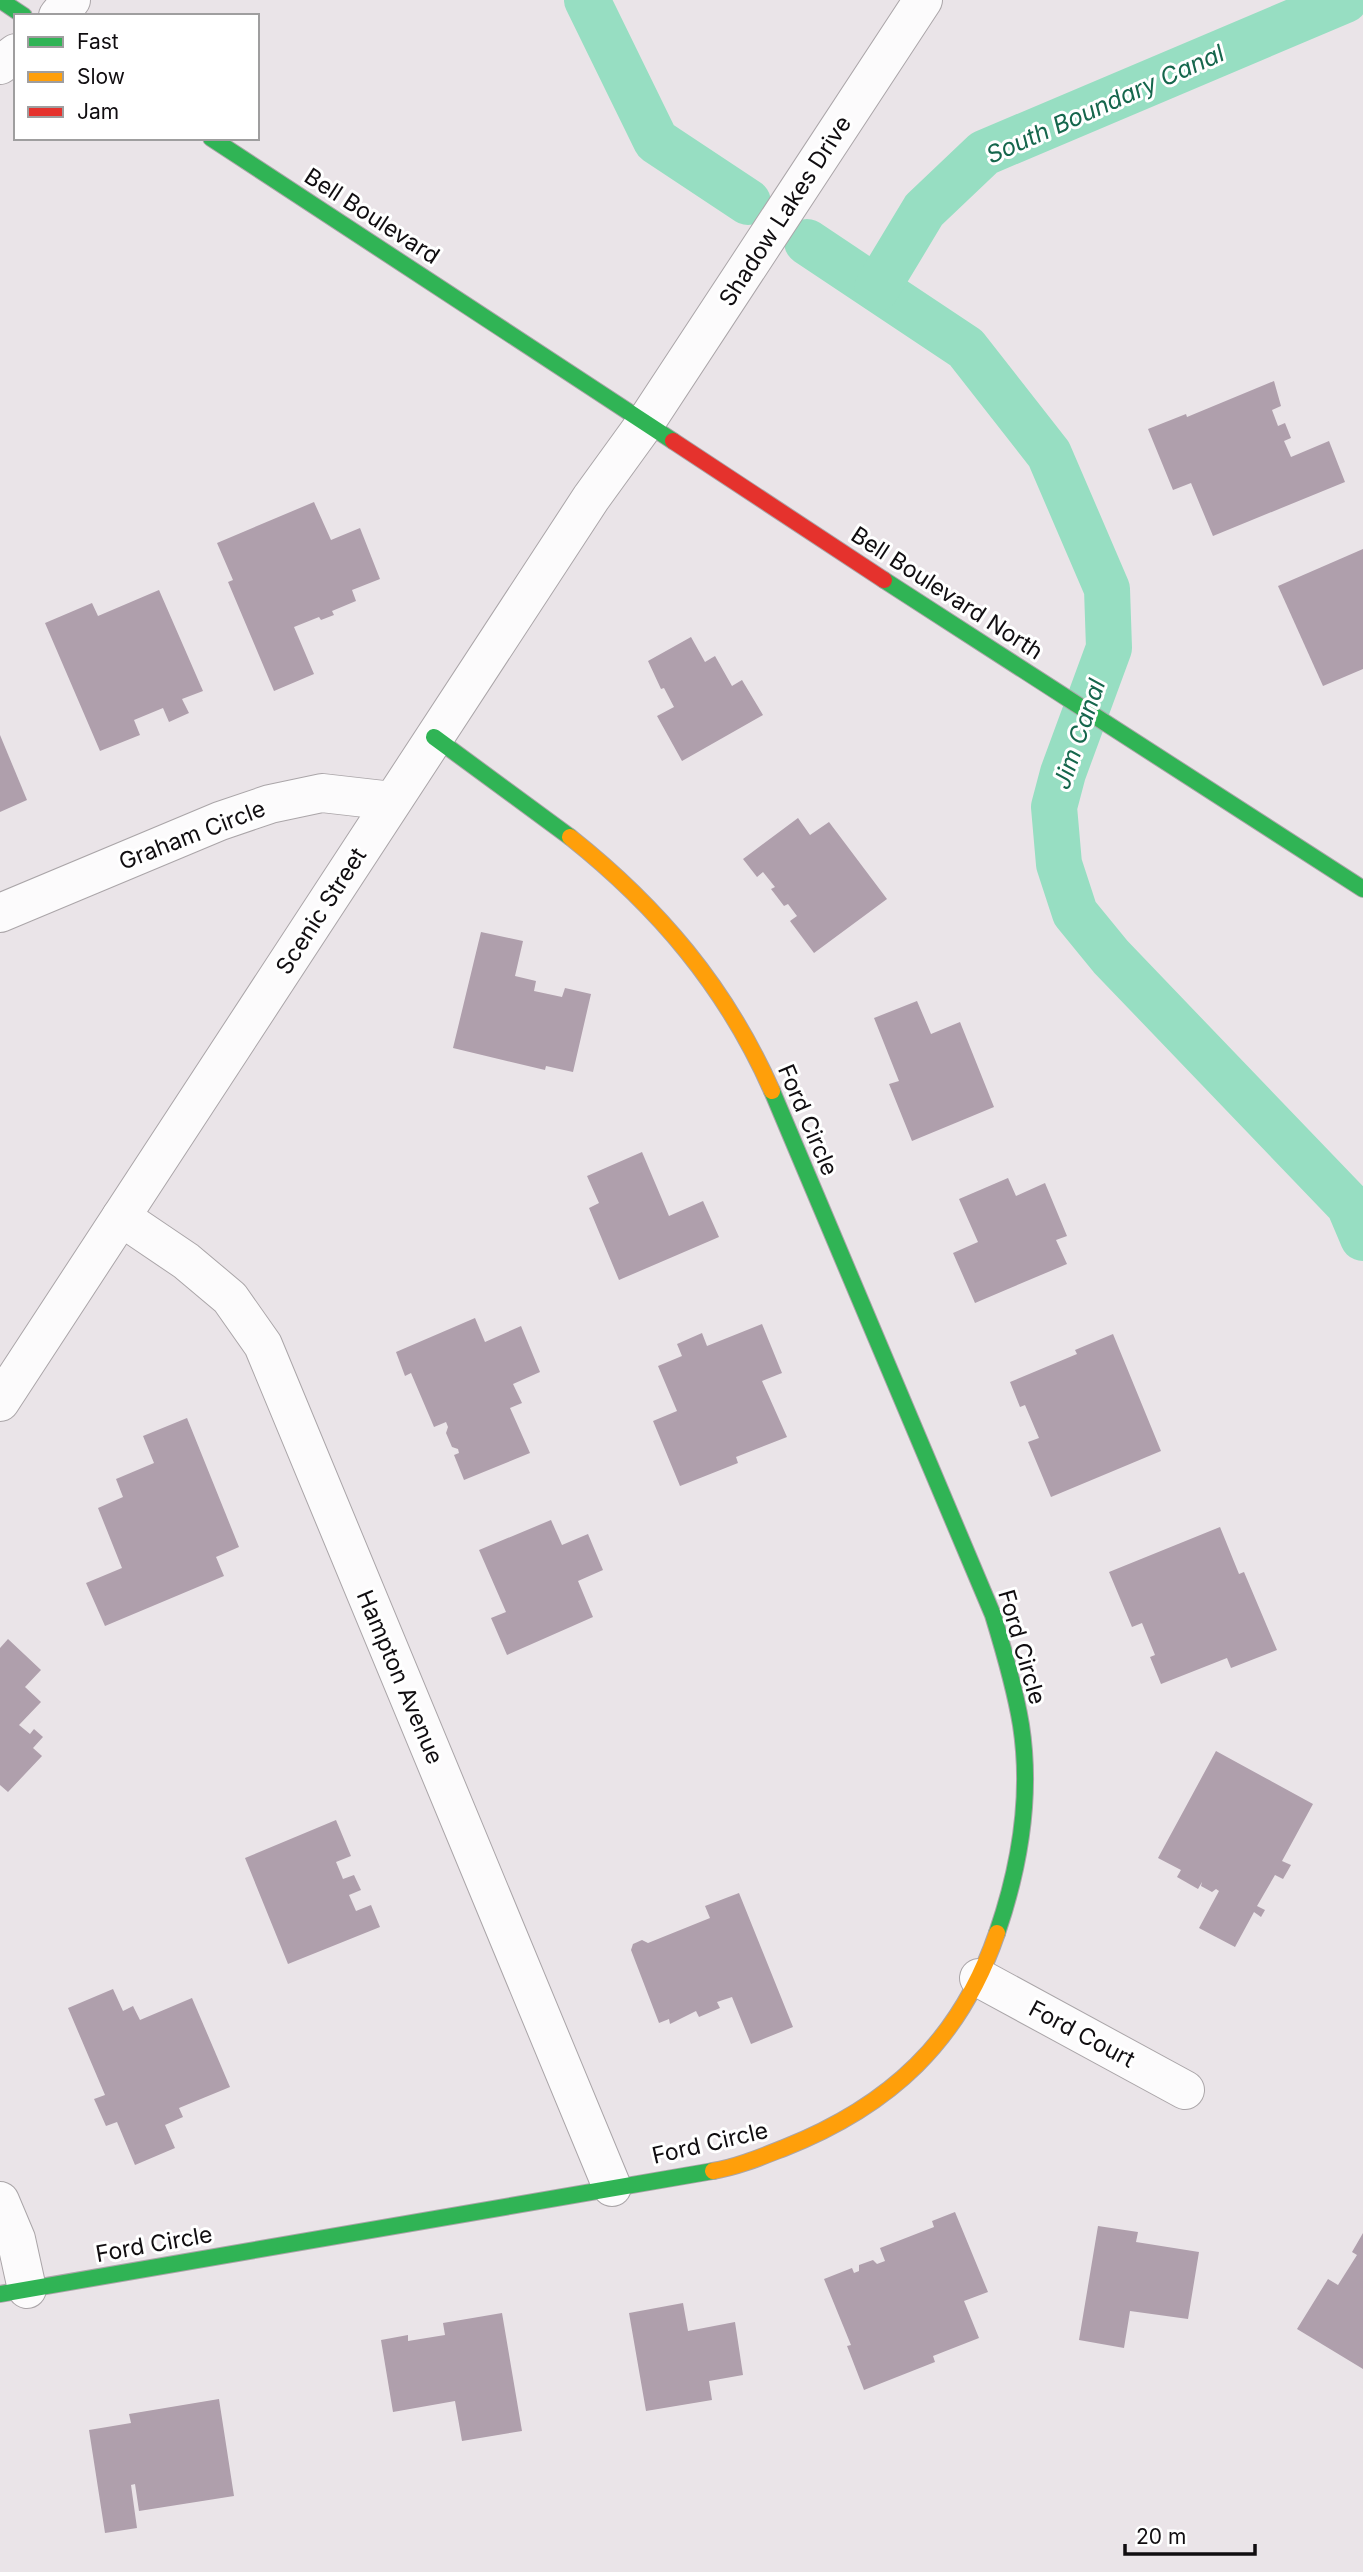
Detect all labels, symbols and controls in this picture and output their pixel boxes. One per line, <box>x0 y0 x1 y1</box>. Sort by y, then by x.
legend <box>14 14 259 140</box>
text: Fast <box>77 29 119 54</box>
water label: South Boundary Canal <box>982 38 1229 170</box>
text: Slow <box>77 64 125 89</box>
text: Jam <box>77 99 119 124</box>
street label: Shadow Lakes Drive <box>713 111 857 311</box>
street label: Bell Boulevard <box>299 162 445 270</box>
street label: Bell Boulevard North <box>846 521 1048 665</box>
water label: Jim Canal <box>1047 675 1111 793</box>
street label: Graham Circle <box>115 794 269 876</box>
street label: Scenic Street <box>270 842 372 979</box>
street label: Ford Circle <box>772 1060 844 1180</box>
street label: Hampton Avenue <box>351 1586 449 1768</box>
street label: Ford Circle <box>992 1586 1052 1708</box>
street label: Ford Court <box>1024 1994 1140 2074</box>
street label: Ford Circle <box>649 2116 771 2170</box>
street label: Ford Circle <box>93 2220 215 2268</box>
scale bar <box>1125 2512 1254 2556</box>
text: 20 m <box>1136 2524 1186 2549</box>

